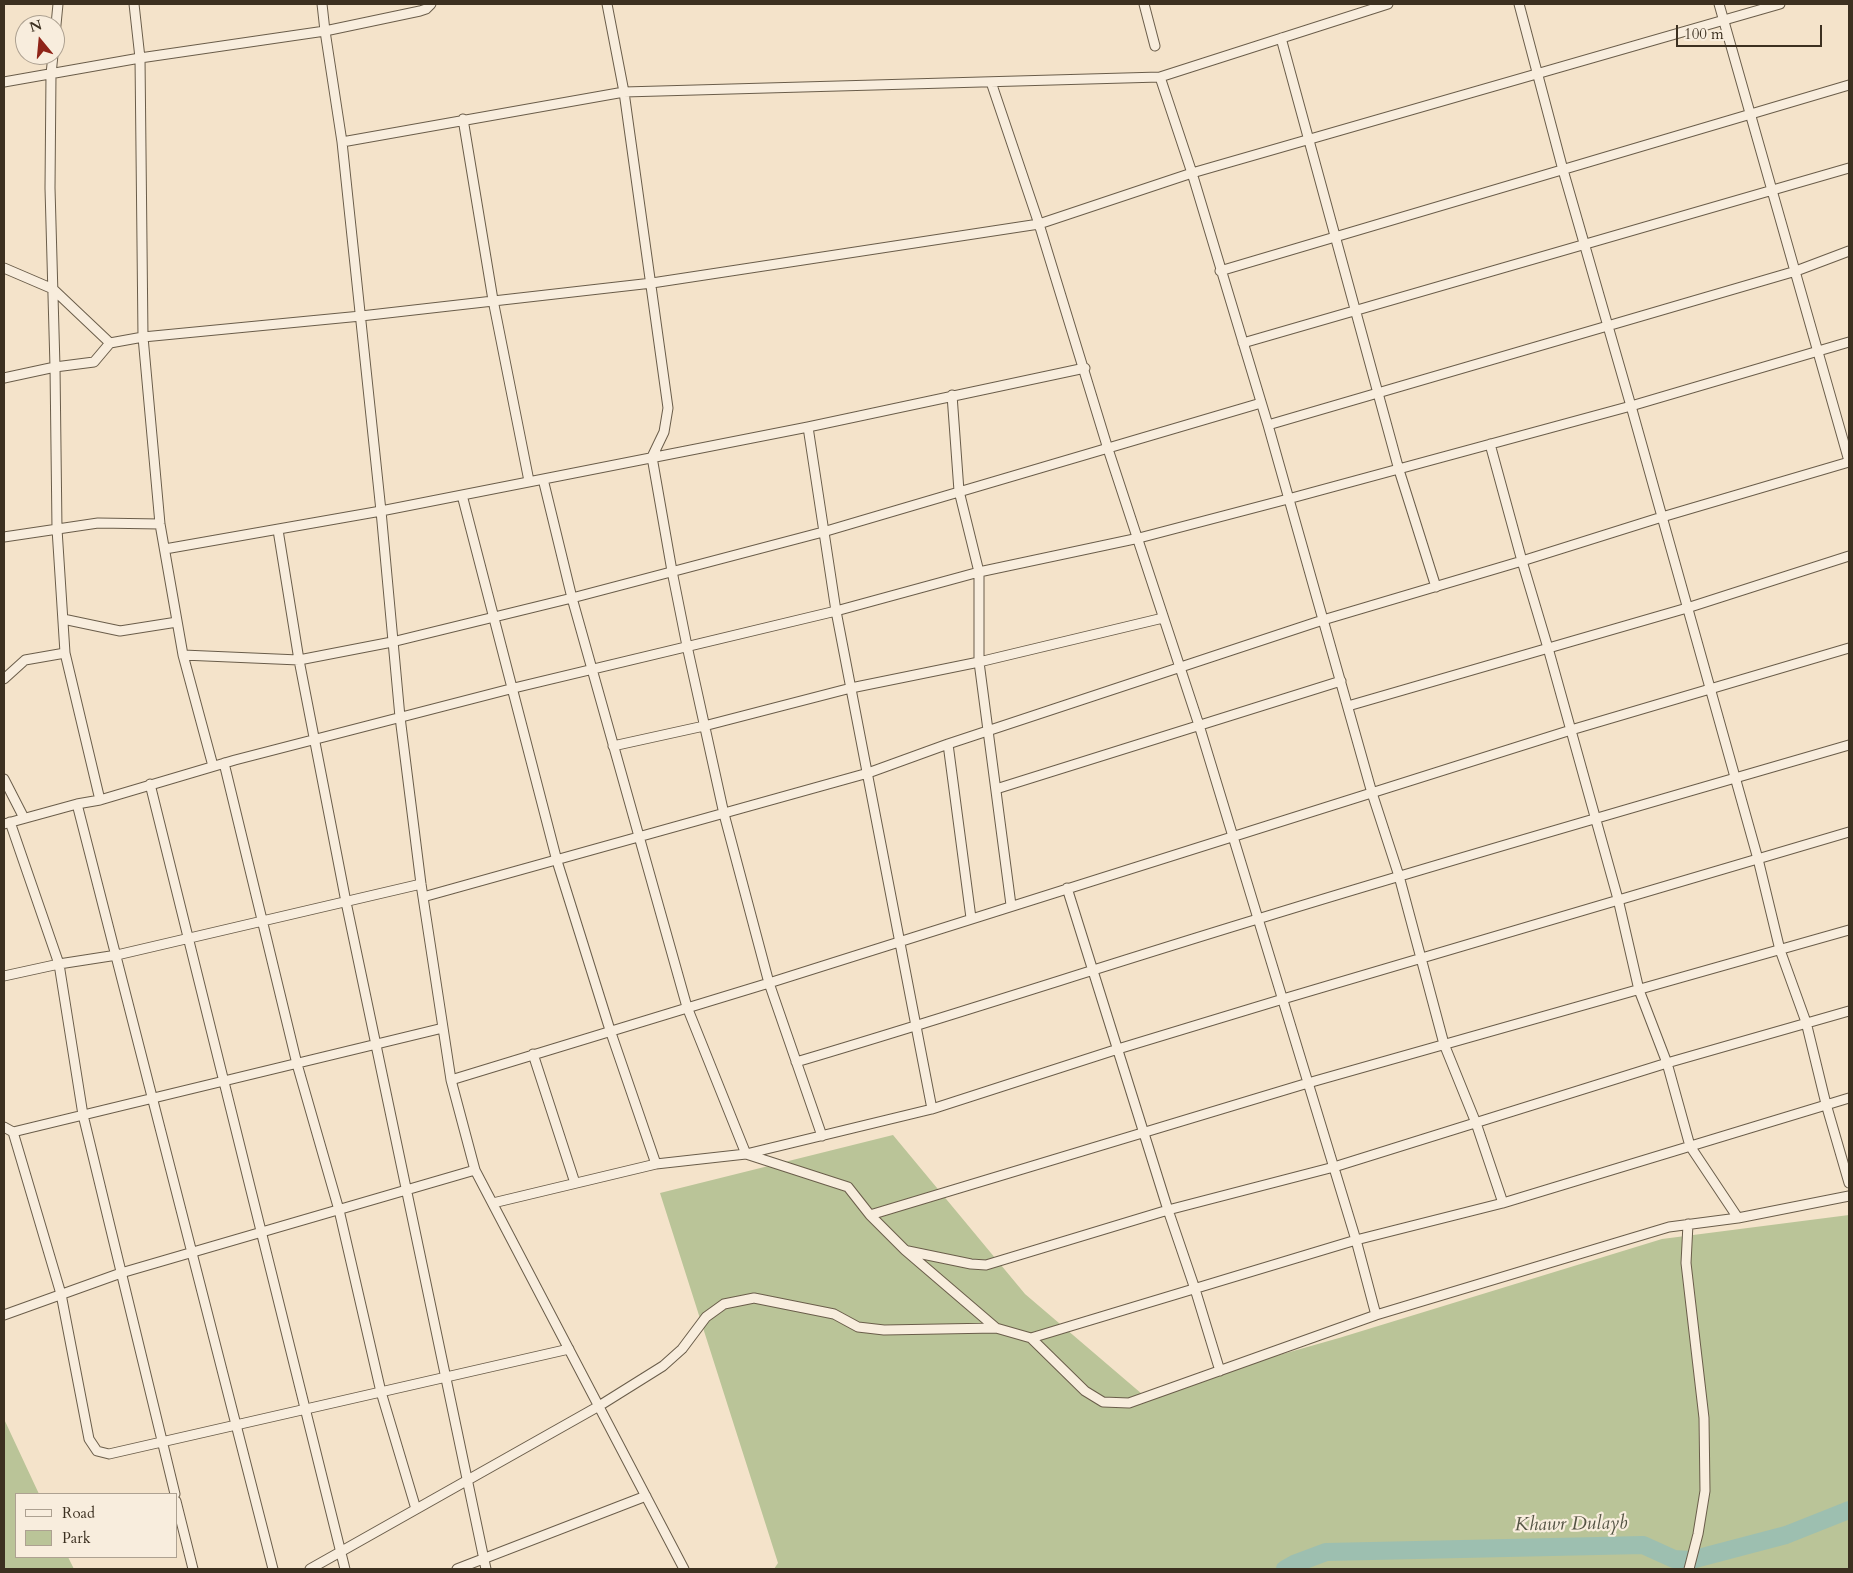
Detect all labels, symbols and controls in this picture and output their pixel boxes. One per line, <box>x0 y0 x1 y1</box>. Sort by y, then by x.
north arrow <box>15 15 65 65</box>
text: N <box>27 15 44 37</box>
scale bar <box>1678 15 1824 47</box>
text: 100 m <box>1684 24 1724 44</box>
legend <box>15 1493 178 1558</box>
text: Road <box>62 1503 95 1523</box>
water label: Khawr Dulayb <box>1514 1513 1628 1537</box>
text: Park <box>62 1528 91 1548</box>

